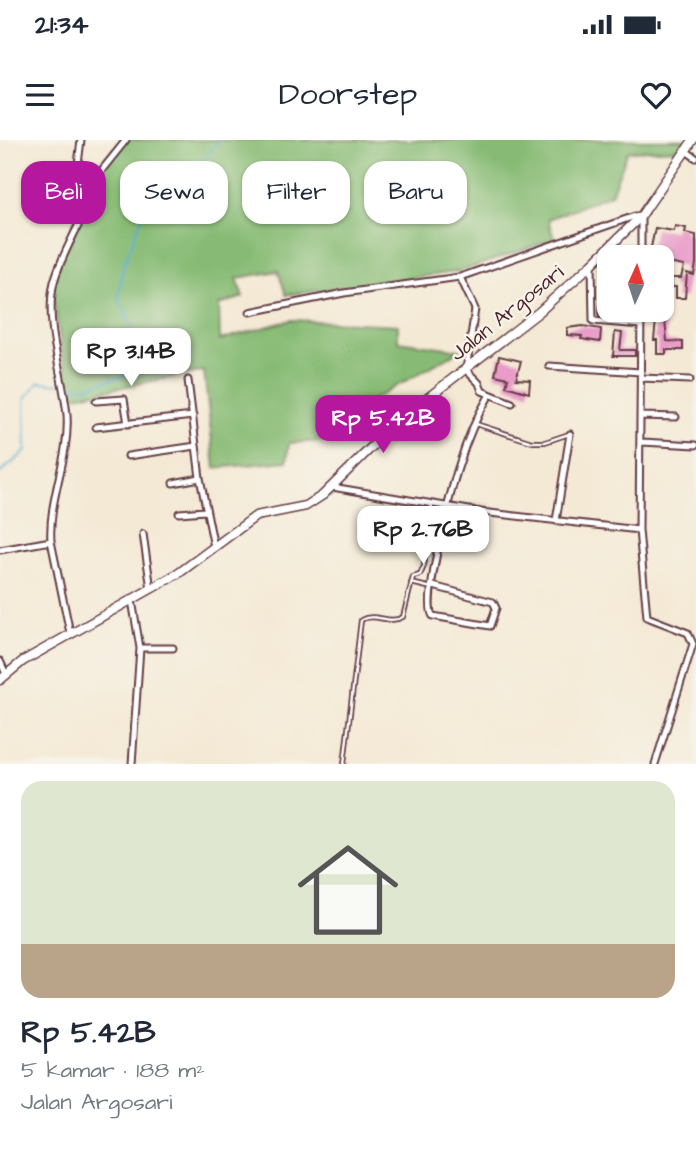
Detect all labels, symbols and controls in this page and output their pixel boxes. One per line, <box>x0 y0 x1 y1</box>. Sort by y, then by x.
text: 21:34 <box>35 7 88 43</box>
text: Doorstep <box>279 72 417 117</box>
icon: menu <box>21 76 59 114</box>
icon: heart <box>637 76 675 114</box>
chip: Beli <box>21 161 106 224</box>
chip: Sewa <box>120 161 228 224</box>
chip: Filter <box>242 161 350 224</box>
chip: Baru <box>364 161 467 224</box>
north arrow <box>597 245 674 322</box>
map controls <box>597 245 674 322</box>
street label: Jalan Argosari <box>444 258 571 369</box>
pin: Rp 3.14B <box>59 328 203 388</box>
text: Rp 3.14B <box>87 335 175 367</box>
pin: Rp 5.42B <box>311 396 455 455</box>
text: Rp 5.42B <box>331 402 435 434</box>
pin: Rp 2.76B <box>351 506 495 566</box>
text: Rp 2.76B <box>373 513 473 545</box>
icon: home <box>285 827 411 953</box>
text: Rp 5.42B <box>21 1012 155 1054</box>
text: 5 kamar · 188 m² <box>21 1054 205 1086</box>
text: Jalan Argosari <box>21 1086 173 1118</box>

